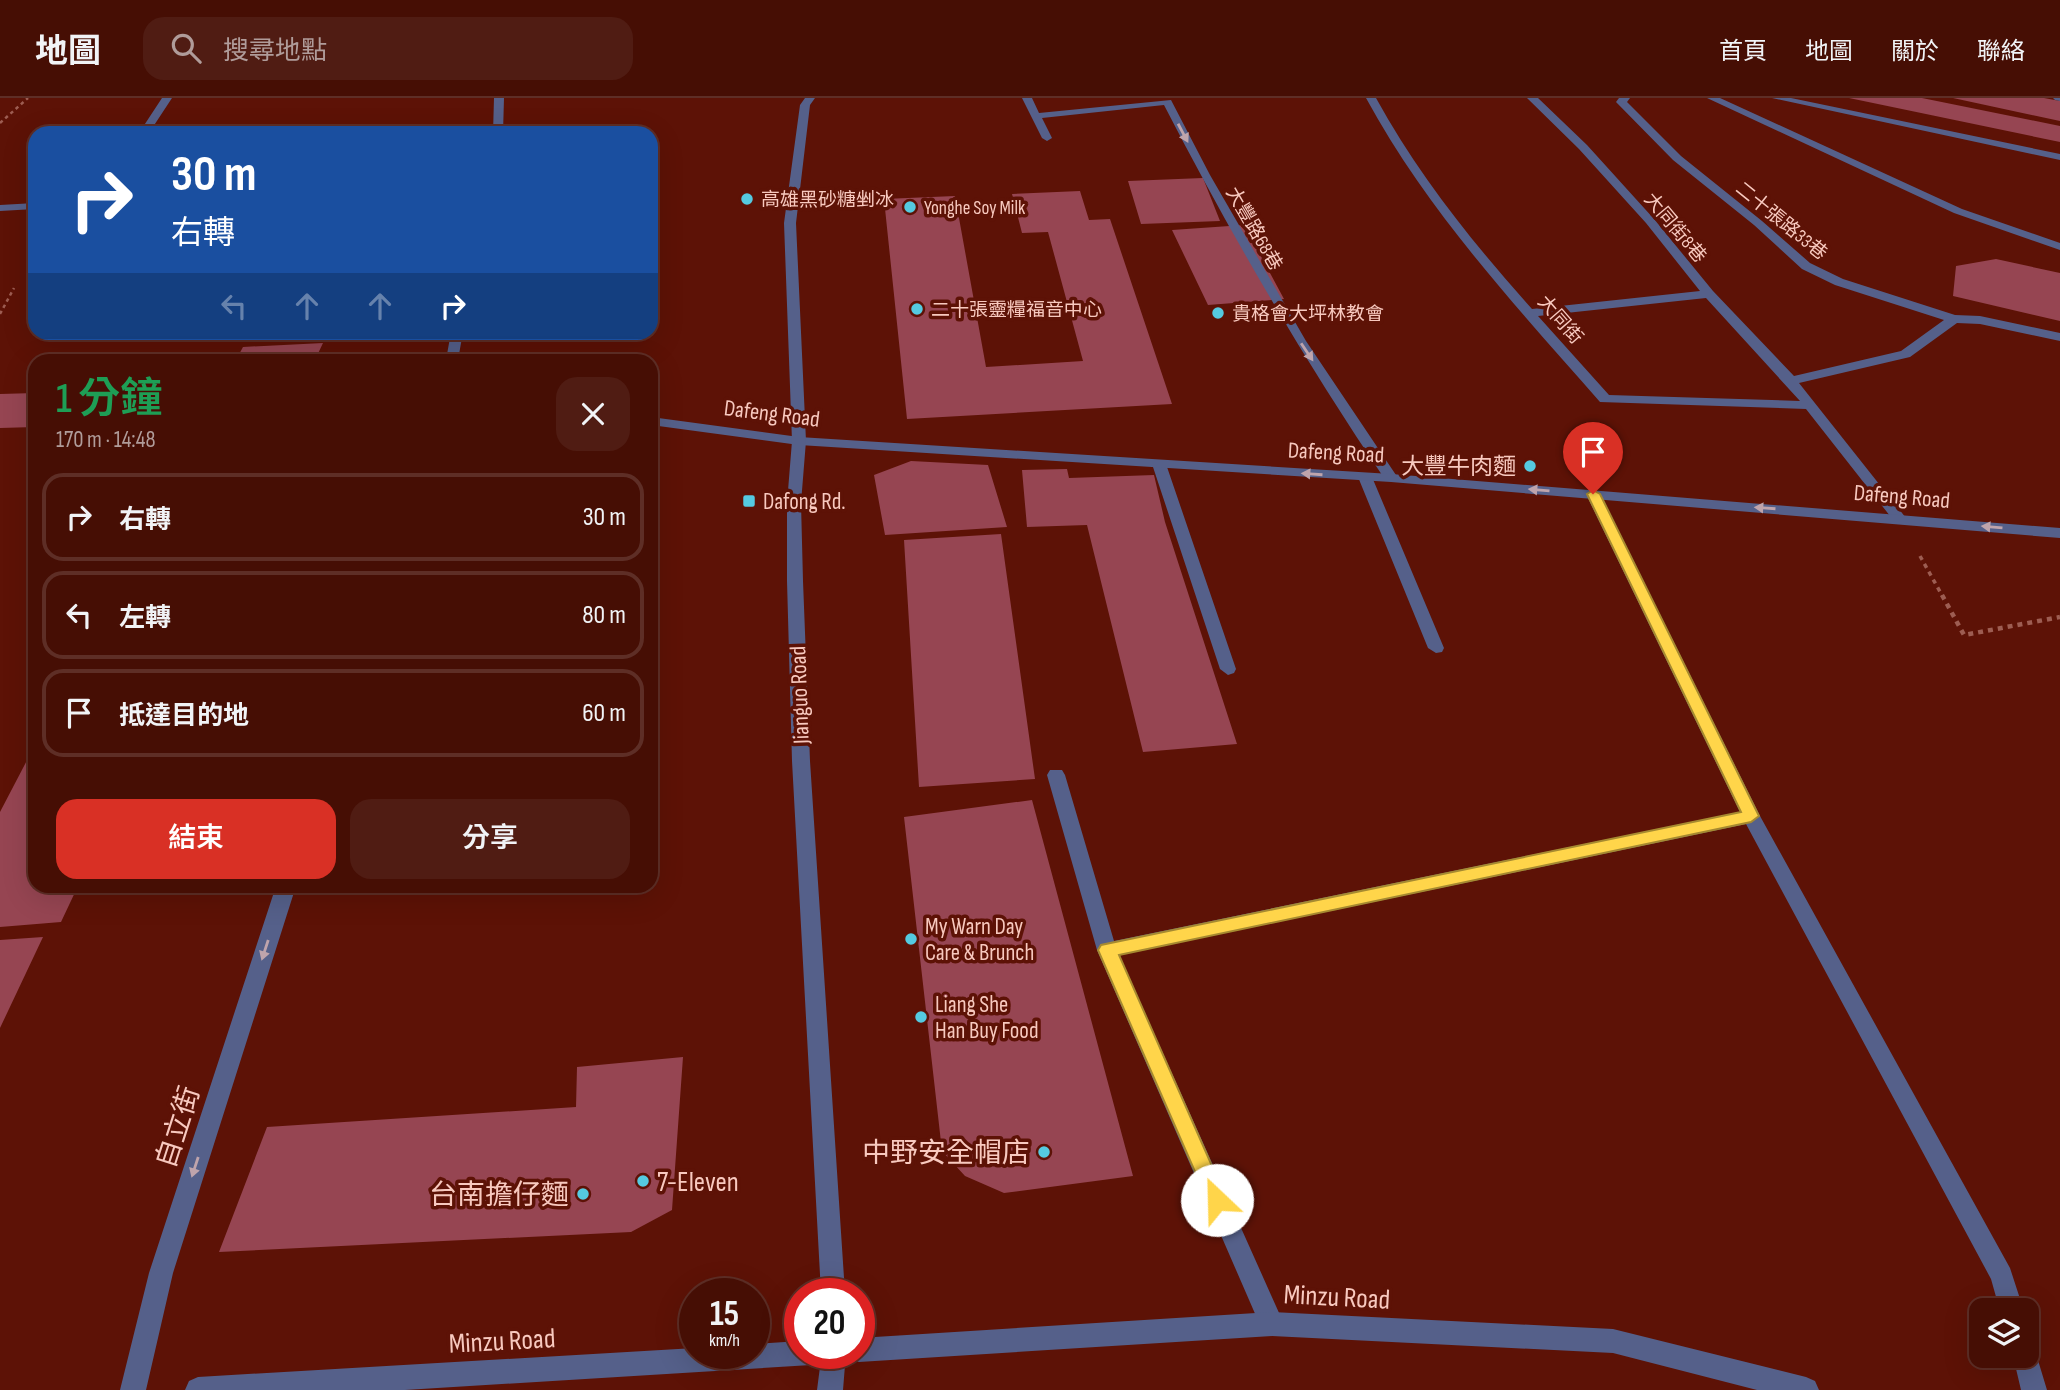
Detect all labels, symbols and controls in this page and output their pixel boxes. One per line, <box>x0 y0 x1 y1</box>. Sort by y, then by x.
search box <box>143 17 633 80</box>
icon: search <box>167 29 205 67</box>
text: 地圖 <box>35 32 101 72</box>
text: 搜尋地點 <box>223 36 327 67</box>
text: 首頁 <box>1719 37 1767 66</box>
text: 地圖 <box>1805 37 1853 66</box>
text: 關於 <box>1891 37 1939 66</box>
text: 聯絡 <box>1977 37 2025 66</box>
one-way arrow <box>1177 123 1189 143</box>
text: 30 m <box>171 146 256 205</box>
icon: right <box>56 154 147 245</box>
street label: 二十張路33巷 <box>1731 177 1831 265</box>
street label: 大豐路68巷 <box>1221 183 1287 275</box>
street label: 大同街8巷 <box>1639 188 1711 268</box>
place label: 高雄黑砂糖剉冰 <box>761 189 894 212</box>
marker: 高雄黑砂糖剉冰 <box>739 191 755 207</box>
place label: Yonghe Soy Milk <box>924 197 1026 220</box>
marker: Yonghe Soy Milk <box>902 199 918 215</box>
text: 右轉 <box>171 214 235 253</box>
icon: left <box>215 287 253 325</box>
icon: ahead <box>288 287 326 325</box>
icon: ahead <box>361 287 399 325</box>
icon: right <box>434 287 472 325</box>
street label: 大同街 <box>1532 291 1587 349</box>
place label: 二十張靈糧福音中心 <box>931 299 1102 322</box>
marker: 二十張靈糧福音中心 <box>909 301 925 317</box>
place label: 貴格會大坪林教會 <box>1232 303 1384 326</box>
marker: 貴格會大坪林教會 <box>1210 305 1226 321</box>
one-way arrow <box>1300 343 1313 362</box>
text: 1 分鐘 <box>56 374 162 425</box>
button: close <box>556 377 630 451</box>
street label: Dafeng Road <box>722 394 821 434</box>
pin <box>1563 422 1623 494</box>
text: 170 m · 14:48 <box>56 426 155 454</box>
icon: arrive <box>1574 433 1612 471</box>
street label: Dafeng Road <box>1287 436 1385 470</box>
place label: 大豐牛肉麵 <box>1401 453 1516 481</box>
marker: 大豐牛肉麵 <box>1522 458 1538 474</box>
one-way arrow <box>1300 468 1322 479</box>
street label: Dafeng Road <box>1853 479 1951 515</box>
one-way arrow <box>1527 484 1549 495</box>
place label: Dafong Rd. <box>763 488 846 516</box>
marker: Dafong Rd. <box>741 493 757 509</box>
icon: right <box>60 498 98 536</box>
text: 30 m <box>583 502 626 533</box>
one-way arrow <box>1754 502 1776 513</box>
text: 右轉 <box>119 505 171 536</box>
one-way arrow <box>1981 521 2003 532</box>
icon: left <box>60 596 98 634</box>
text: 80 m <box>582 600 626 631</box>
text: 左轉 <box>119 603 171 634</box>
street label: Jianguo Road <box>784 645 816 745</box>
icon: arrive <box>60 694 98 732</box>
text: 60 m <box>582 698 626 729</box>
text: 抵達目的地 <box>119 701 249 732</box>
button: 結束 <box>56 799 336 879</box>
button: 分享 <box>350 799 630 879</box>
place label: My Warn Day Care & Brunch <box>925 913 1034 967</box>
marker: My Warn Day Care & Brunch <box>903 931 919 947</box>
one-way arrow <box>259 940 270 961</box>
place label: Liang She Han Buy Food <box>935 991 1039 1045</box>
marker: Liang She Han Buy Food <box>913 1009 929 1025</box>
street label: 自立街 <box>150 1082 207 1173</box>
place label: 中野安全帽店 <box>862 1137 1030 1170</box>
marker: 中野安全帽店 <box>1036 1144 1052 1160</box>
one-way arrow <box>190 1157 200 1178</box>
position arrow <box>1180 1163 1254 1237</box>
place label: 7-Eleven <box>657 1166 739 1199</box>
marker: 7-Eleven <box>635 1173 651 1189</box>
place label: 台南擔仔麵 <box>429 1179 569 1212</box>
marker: 台南擔仔麵 <box>575 1186 591 1202</box>
speed limit sign: 20 <box>784 1278 875 1369</box>
street label: Minzu Road <box>1283 1278 1391 1317</box>
text: 15 <box>710 1293 739 1336</box>
map controls <box>1969 1298 2039 1368</box>
button: layers <box>1969 1298 2039 1368</box>
street label: Minzu Road <box>448 1322 556 1361</box>
text: km/h <box>709 1330 740 1351</box>

